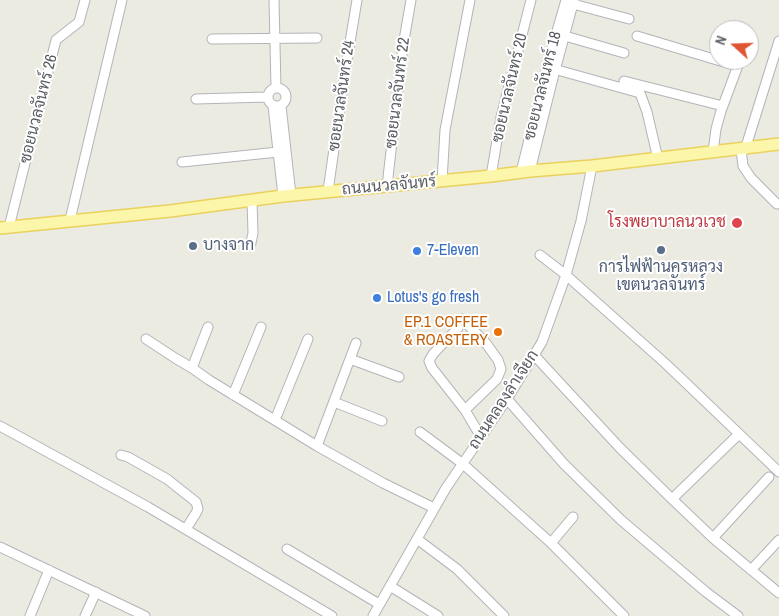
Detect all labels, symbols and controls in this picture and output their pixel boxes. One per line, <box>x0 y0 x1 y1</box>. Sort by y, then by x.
north arrow <box>709 20 759 70</box>
street label: ซอยนวลจันทร์ 18 <box>520 30 566 142</box>
street label: ซอยนวลจันทร์ 20 <box>488 31 532 145</box>
text: N <box>711 33 731 47</box>
street label: ซอยนวลจันทร์ 22 <box>382 36 414 150</box>
street label: ซอยนวลจันทร์ 24 <box>325 39 359 153</box>
street label: ซอยนวลจันทร์ 26 <box>16 53 62 165</box>
street label: ถนนนวลจันทร์ <box>341 172 437 200</box>
place label: โรงพยาบาลนวเวช <box>608 213 726 233</box>
marker: โรงพยาบาลนวเวช <box>730 216 744 230</box>
place label: บางจาก <box>203 236 254 256</box>
marker: บางจาก <box>187 240 199 252</box>
place label: 7-Eleven <box>427 241 479 261</box>
marker: การไฟฟ้านครหลวง เขตนวลจันทร์ <box>655 244 667 256</box>
marker: 7-Eleven <box>411 245 423 257</box>
place label: การไฟฟ้านครหลวง เขตนวลจันทร์ <box>599 258 723 296</box>
place label: Lotus's go fresh <box>387 288 479 308</box>
marker: Lotus's go fresh <box>371 292 383 304</box>
place label: EP.1 COFFEE & ROASTERY <box>404 313 488 351</box>
marker: EP.1 COFFEE & ROASTERY <box>492 326 504 338</box>
street label: ถนนคลองลำเจียก <box>465 347 543 453</box>

